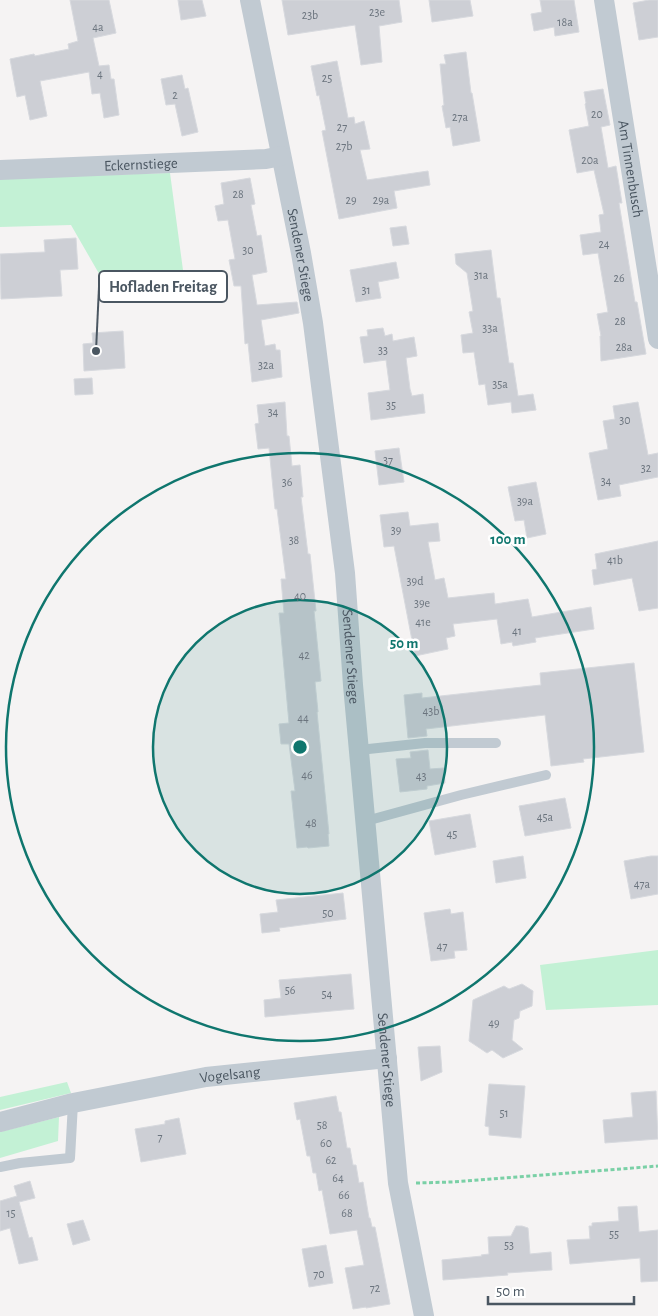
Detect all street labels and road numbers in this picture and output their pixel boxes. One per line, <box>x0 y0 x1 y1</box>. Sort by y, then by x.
street label: Am Tinnenbusch <box>616 119 646 219</box>
street label: Eckernstiege <box>104 155 178 173</box>
street label: Sendener Stiege <box>285 207 317 303</box>
street label: Sendener Stiege <box>340 609 362 705</box>
street label: Sendener Stiege <box>375 1012 399 1108</box>
street label: Vogelsang <box>198 1064 261 1086</box>

